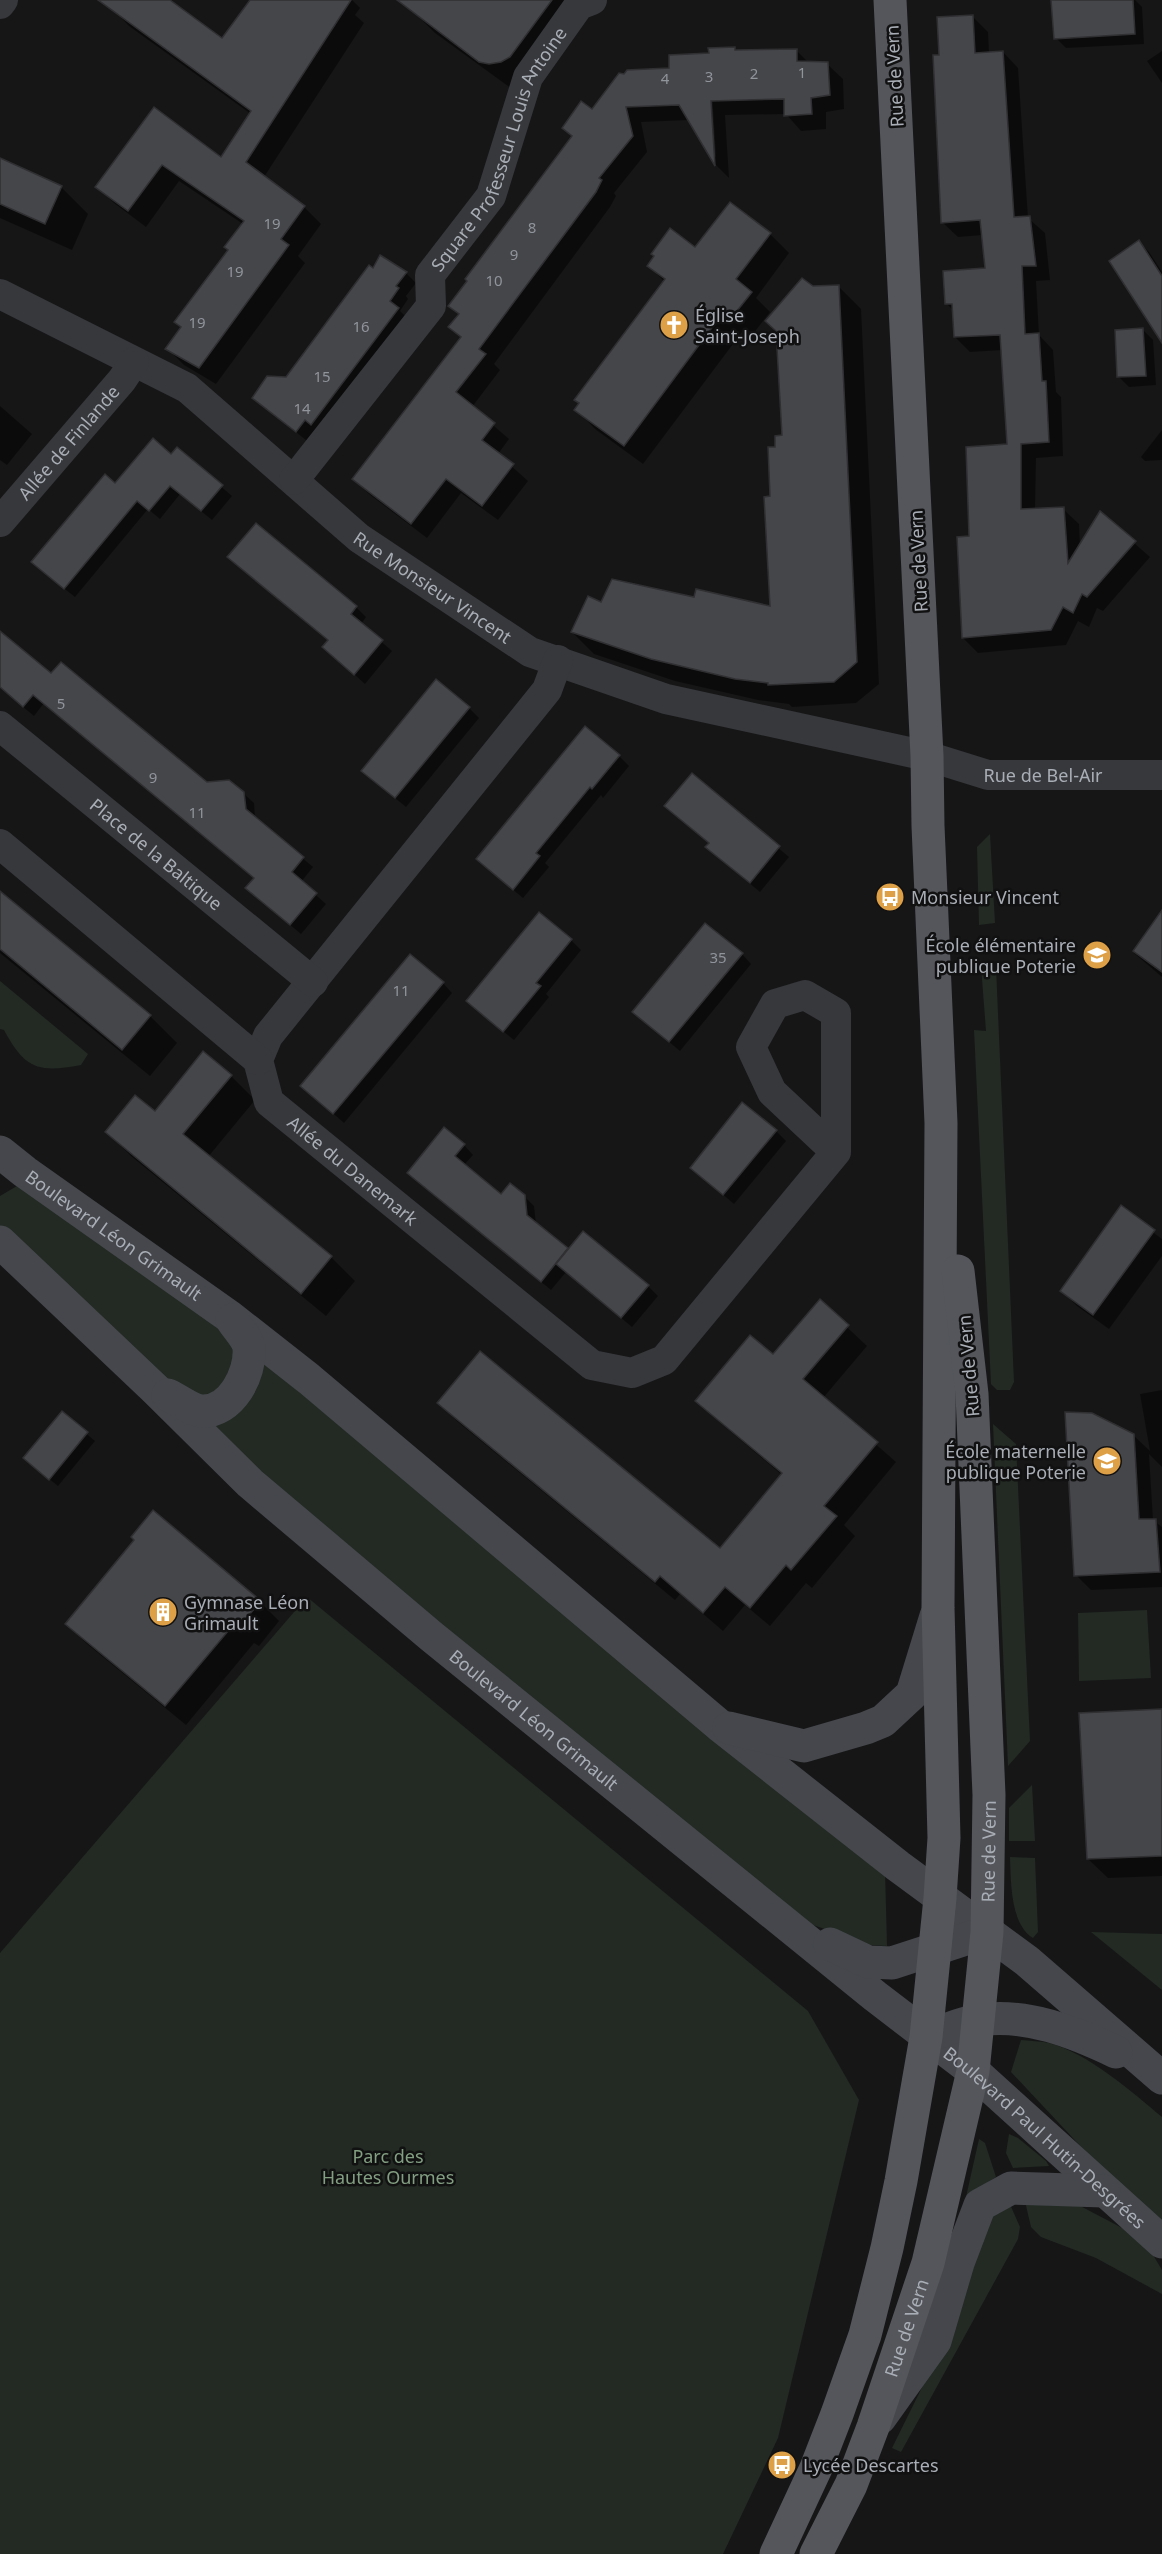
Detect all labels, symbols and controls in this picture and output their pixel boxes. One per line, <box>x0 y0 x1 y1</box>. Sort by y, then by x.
street label: Square Professeur Louis Antoine <box>425 22 572 276</box>
street label: Rue de Vern <box>879 24 909 128</box>
house number: 1 <box>798 62 806 82</box>
house number: 2 <box>750 63 758 83</box>
house number: 3 <box>705 66 713 86</box>
house number: 4 <box>661 68 670 88</box>
house number: 19 <box>263 213 281 233</box>
house number: 8 <box>528 217 536 237</box>
house number: 9 <box>510 244 518 264</box>
house number: 19 <box>226 261 244 281</box>
house number: 10 <box>485 270 503 290</box>
place label: Église Saint-Joseph <box>695 303 800 348</box>
church icon: Église Saint-Joseph <box>658 309 690 341</box>
house number: 19 <box>188 312 206 332</box>
house number: 16 <box>352 316 370 336</box>
house number: 15 <box>313 366 331 386</box>
street label: Allée de Finlande <box>12 380 124 505</box>
house number: 14 <box>293 398 311 418</box>
street label: Rue de Vern <box>903 509 933 613</box>
street label: Rue Monsieur Vincent <box>349 526 517 649</box>
house number: 5 <box>57 693 65 713</box>
street label: Rue de Bel-Air <box>984 763 1103 787</box>
house number: 9 <box>149 767 157 787</box>
street label: Place de la Baltique <box>85 793 228 915</box>
house number: 11 <box>188 802 206 822</box>
bus stop icon: Monsieur Vincent <box>874 881 906 913</box>
place label: Monsieur Vincent <box>911 885 1059 909</box>
place label: École élémentaire publique Poterie <box>925 933 1076 978</box>
school or university icon: École élémentaire publique Poterie <box>1081 939 1113 971</box>
house number: 35 <box>709 947 727 967</box>
house number: 11 <box>392 980 410 1000</box>
street label: Allée du Danemark <box>283 1110 423 1231</box>
street label: Boulevard Léon Grimault <box>21 1164 207 1306</box>
street label: Rue de Vern <box>952 1314 984 1418</box>
place label: École maternelle publique Poterie <box>945 1439 1086 1484</box>
school or university icon: École maternelle publique Poterie <box>1091 1445 1123 1477</box>
place label: Gymnase Léon Grimault <box>184 1590 309 1635</box>
building icon: Gymnase Léon Grimault <box>147 1596 179 1628</box>
street label: Boulevard Léon Grimault <box>445 1644 624 1796</box>
street label: Rue de Vern <box>975 1800 1001 1903</box>
street label: Boulevard Paul Hutin-Desgrées <box>939 2041 1151 2234</box>
park label: Parc des Hautes Ourmes <box>322 2144 454 2189</box>
street label: Rue de Vern <box>879 2276 934 2380</box>
bus stop icon: Lycée Descartes <box>766 2449 798 2481</box>
place label: Lycée Descartes <box>803 2453 939 2477</box>

